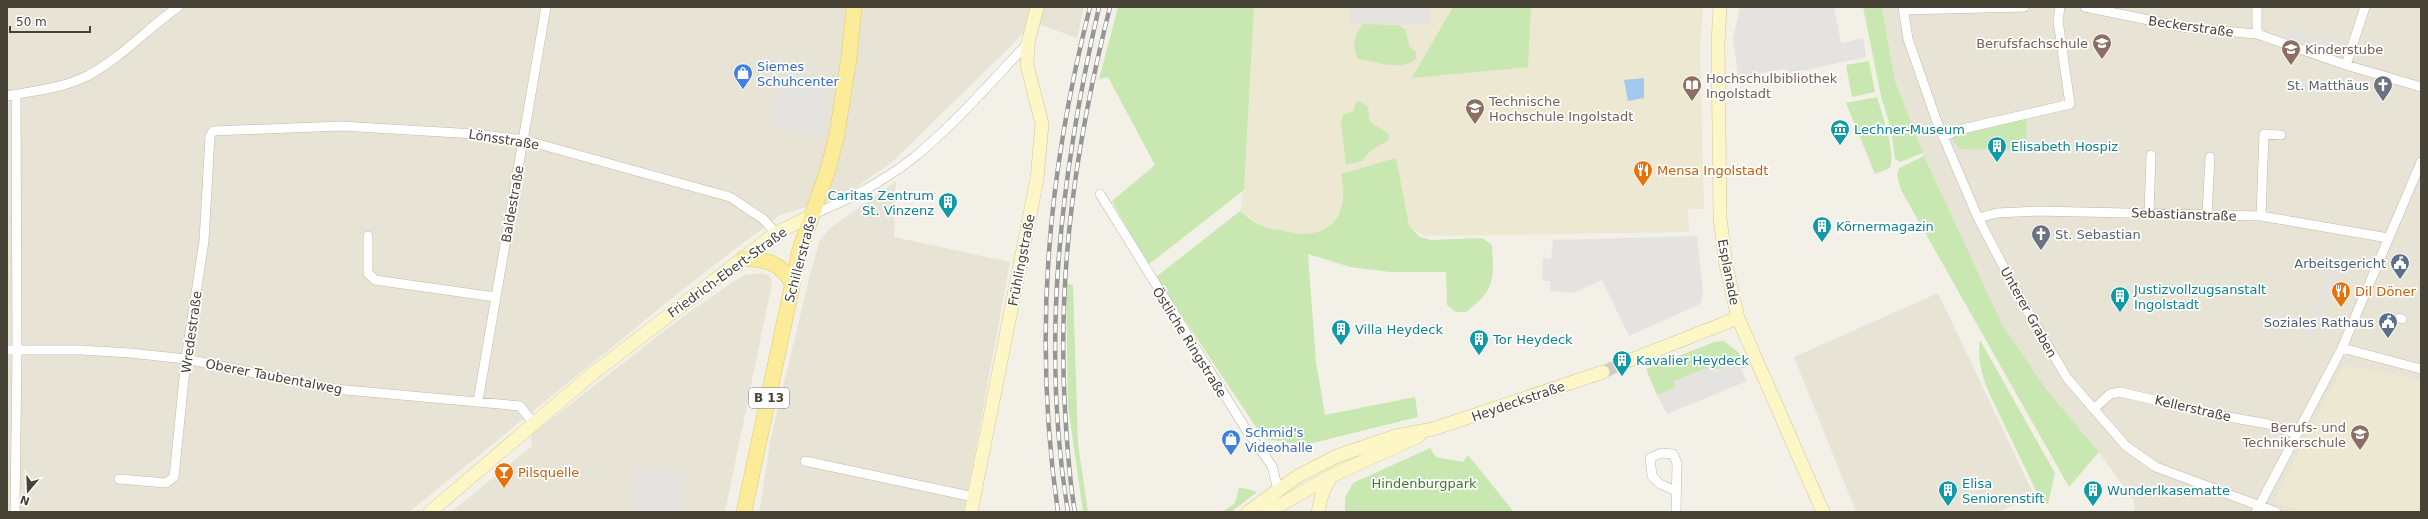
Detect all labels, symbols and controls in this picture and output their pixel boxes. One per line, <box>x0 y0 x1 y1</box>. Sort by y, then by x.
scale bar <box>10 8 90 34</box>
street label: Beckerstraße <box>2147 13 2234 40</box>
text: 50 m <box>16 15 47 29</box>
school or university icon: Berufsfachschule <box>2091 32 2113 60</box>
place label: Berufsfachschule <box>1976 36 2088 51</box>
school or university icon: Kinderstube <box>2280 38 2302 66</box>
place label: Kinderstube <box>2305 42 2383 57</box>
place label: Siemes Schuhcenter <box>757 59 840 89</box>
shop icon: Siemes Schuhcenter <box>732 62 754 90</box>
place label: Hochschulbibliothek Ingolstadt <box>1706 71 1838 101</box>
library icon: Hochschulbibliothek Ingolstadt <box>1681 74 1703 102</box>
church icon: St. Matthäus <box>2372 74 2394 102</box>
place label: St. Matthäus <box>2287 78 2369 93</box>
place label: Technische Hochschule Ingolstadt <box>1488 94 1633 124</box>
school or university icon: Technische Hochschule Ingolstadt <box>1464 97 1486 125</box>
museum icon: Lechner-Museum <box>1829 118 1851 146</box>
place label: Lechner-Museum <box>1854 122 1965 137</box>
street label: Lönsstraße <box>468 127 540 152</box>
building icon: Elisabeth Hospiz <box>1986 135 2008 163</box>
place label: Elisabeth Hospiz <box>2011 139 2118 154</box>
restaurant icon: Mensa Ingolstadt <box>1632 159 1654 187</box>
place label: Mensa Ingolstadt <box>1657 163 1768 178</box>
street label: Baldestraße <box>498 164 527 244</box>
place label: Caritas Zentrum St. Vinzenz <box>828 188 934 218</box>
building icon: Caritas Zentrum St. Vinzenz <box>937 191 959 219</box>
street label: Sebastianstraße <box>2131 205 2237 224</box>
street label: Frühlingstraße <box>1005 213 1038 307</box>
street label: Schillerstraße <box>782 214 819 304</box>
building icon: Körnermagazin <box>1811 215 1833 243</box>
place label: Körnermagazin <box>1836 219 1934 234</box>
church icon: St. Sebastian <box>2030 223 2052 251</box>
street label: Friedrich-Ebert-Straße <box>665 224 790 321</box>
place label: St. Sebastian <box>2055 227 2141 242</box>
street label: Esplanade <box>1715 238 1742 307</box>
public building icon: Arbeitsgericht <box>2389 252 2411 280</box>
place label: Arbeitsgericht <box>2294 256 2386 271</box>
street label: Unterer Graben <box>1997 264 2060 360</box>
restaurant icon: Dil Döner <box>2330 280 2352 308</box>
place label: Justizvollzugsanstalt Ingolstadt <box>2133 282 2266 312</box>
street label: Östliche Ringstraße <box>1149 284 1231 400</box>
place label: Dil Döner <box>2355 284 2417 299</box>
building icon: Justizvollzugsanstalt Ingolstadt <box>2109 285 2131 313</box>
street label: Wredestraße <box>178 290 205 374</box>
public building icon: Soziales Rathaus <box>2377 311 2399 339</box>
place label: Soziales Rathaus <box>2264 315 2374 330</box>
building icon: Villa Heydeck <box>1330 318 1352 346</box>
place label: Villa Heydeck <box>1355 322 1443 337</box>
building icon: Tor Heydeck <box>1468 328 1490 356</box>
place label: Tor Heydeck <box>1492 332 1573 347</box>
building icon: Kavalier Heydeck <box>1611 349 1633 377</box>
place label: Kavalier Heydeck <box>1636 353 1749 368</box>
street label: Oberer Taubentalweg <box>204 356 344 397</box>
street label: Heydeckstraße <box>1470 378 1567 424</box>
road number: B 13 <box>749 388 789 408</box>
street label: Kellerstraße <box>2153 392 2232 425</box>
place label: Berufs- und Technikerschule <box>2242 420 2346 450</box>
school or university icon: Berufs- und Technikerschule <box>2349 423 2371 451</box>
place label: Schmid's Videohalle <box>1245 425 1313 455</box>
shop icon: Schmid's Videohalle <box>1220 428 1242 456</box>
bar icon: Pilsquelle <box>493 461 515 489</box>
place label: Pilsquelle <box>518 465 579 480</box>
north arrow <box>8 471 48 511</box>
park label: Hindenburgpark <box>1371 476 1477 491</box>
place label: Elisa Seniorenstift <box>1962 476 2044 506</box>
building icon: Elisa Seniorenstift <box>1937 479 1959 507</box>
building icon: Wunderlkasematte <box>2082 479 2104 507</box>
place label: Wunderlkasematte <box>2107 483 2230 498</box>
text: N <box>18 492 31 508</box>

